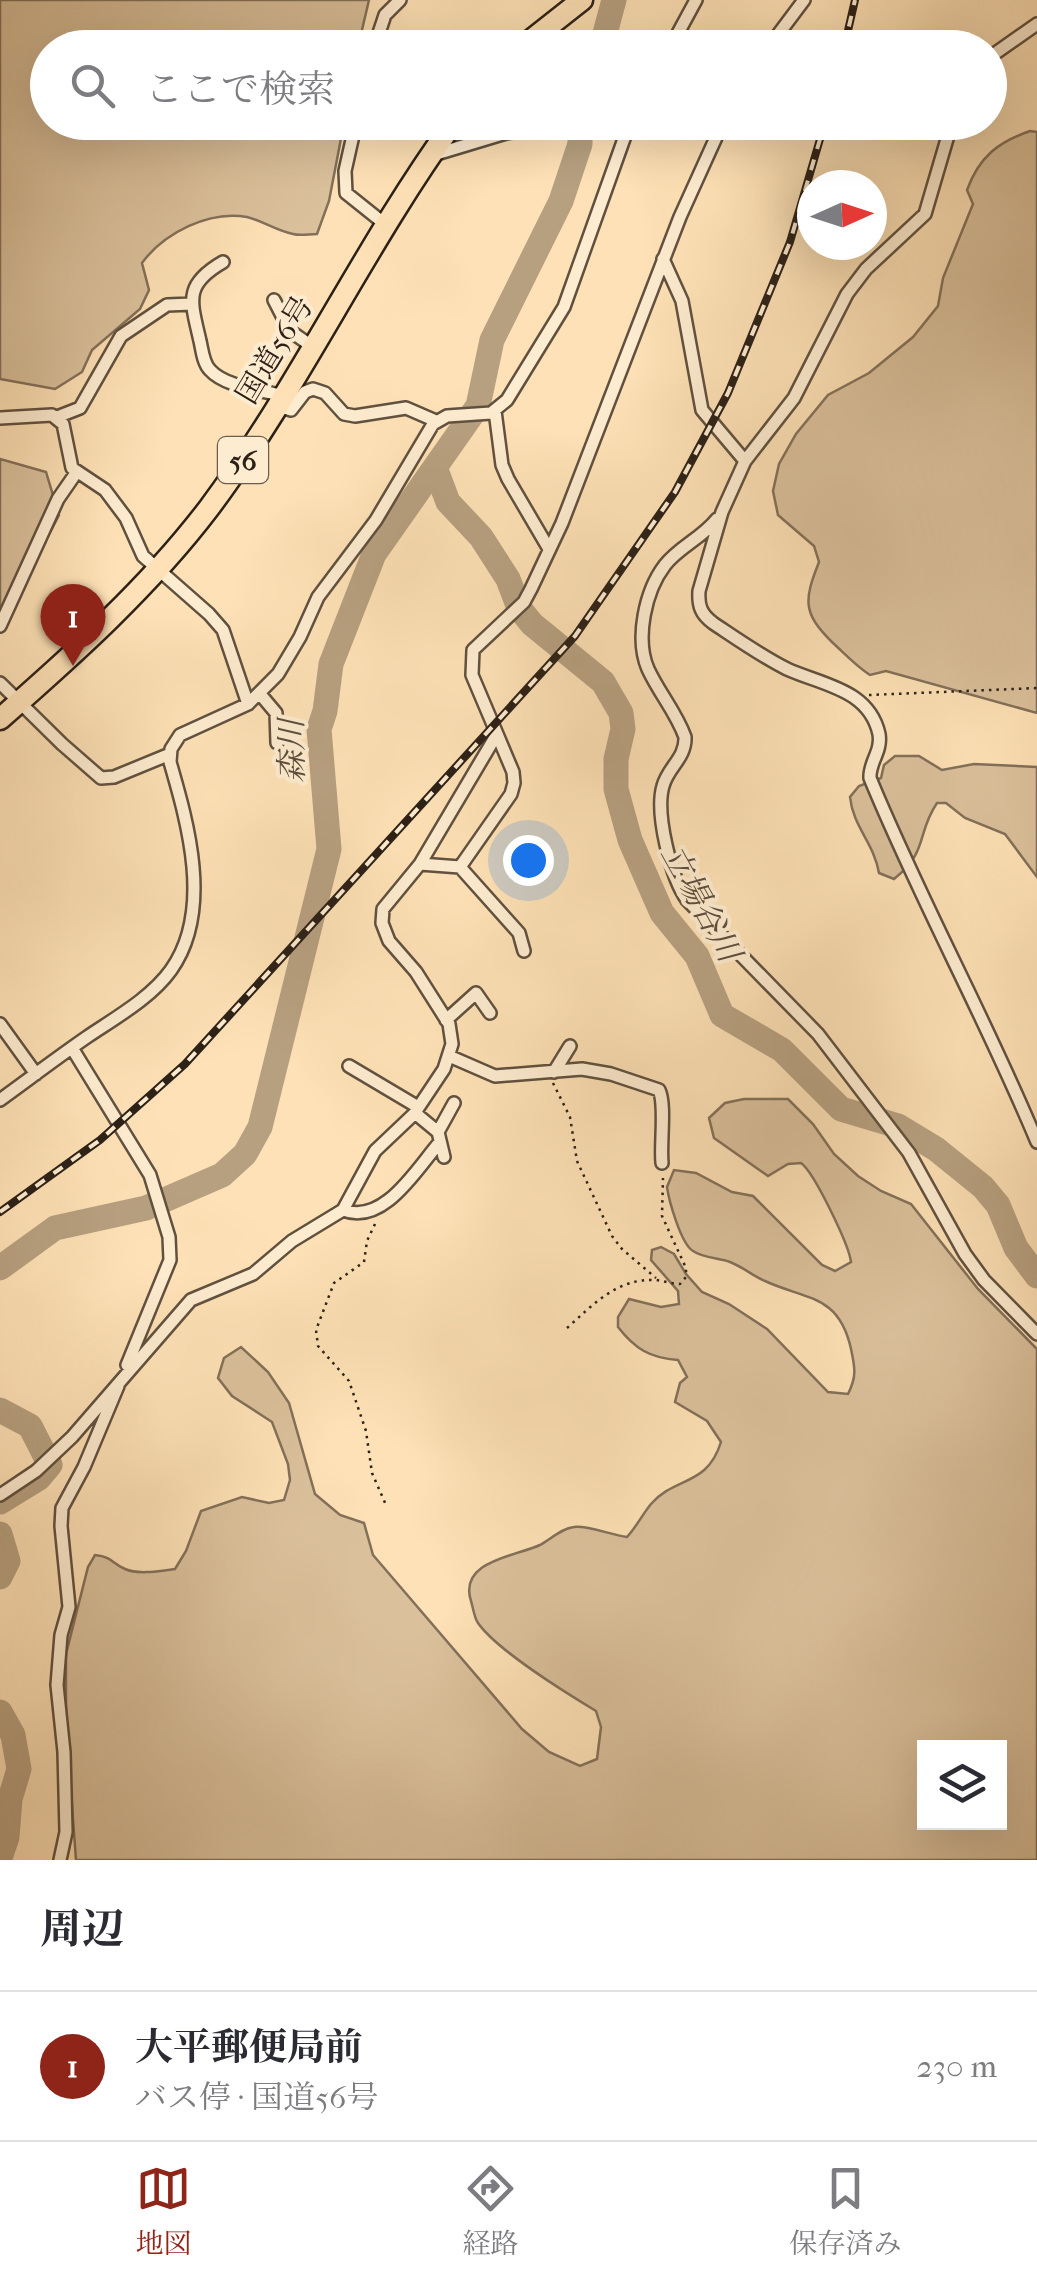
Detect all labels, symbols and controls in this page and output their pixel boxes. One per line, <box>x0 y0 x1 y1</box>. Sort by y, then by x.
search box <box>30 30 1007 140</box>
icon: search <box>65 58 120 113</box>
text: ここで検索 <box>145 67 335 112</box>
north arrow <box>797 170 887 260</box>
street label: 国道56号 <box>229 290 321 410</box>
road number: 56 <box>218 437 268 483</box>
pin: 1 <box>40 584 106 666</box>
water label: 森川 <box>273 716 311 783</box>
your location <box>503 835 554 886</box>
water label: 立場谷川 <box>654 838 750 971</box>
map controls <box>917 1740 1007 1830</box>
button: layers <box>917 1740 1007 1830</box>
text: 周辺 <box>40 1905 124 1954</box>
text: 大平郵便局前 <box>135 2025 363 2070</box>
text: 1 <box>67 2048 78 2085</box>
text: 230 m <box>916 2048 997 2085</box>
text: バス停 · 国道56号 <box>135 2079 378 2116</box>
tab: 地図 <box>135 2161 192 2261</box>
tab: 経路 <box>462 2161 519 2261</box>
tab: 保存済み <box>789 2161 902 2261</box>

